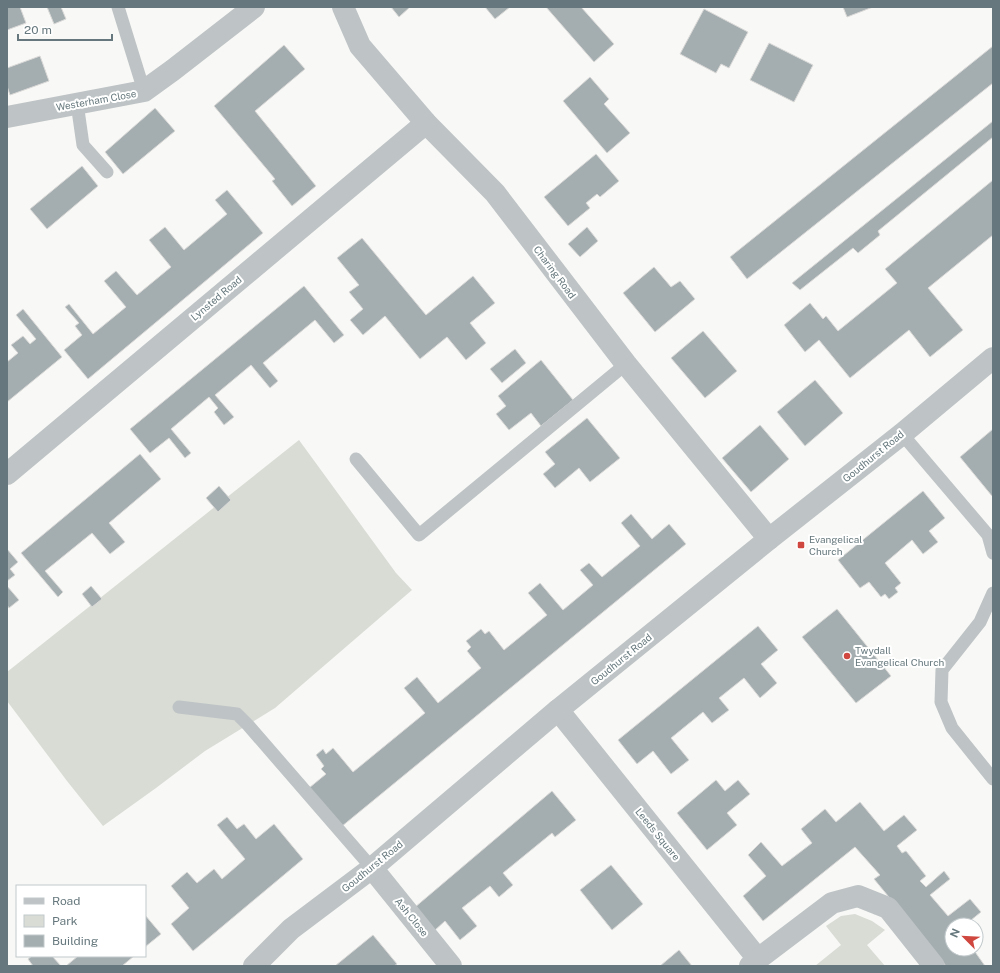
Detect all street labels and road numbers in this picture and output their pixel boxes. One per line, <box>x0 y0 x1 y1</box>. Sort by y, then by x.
street label: Westerham Close <box>55 87 137 113</box>
street label: Charing Road <box>531 243 579 301</box>
street label: Lynsted Road <box>188 273 244 323</box>
street label: Goudhurst Road <box>840 428 906 484</box>
street label: Goudhurst Road <box>588 631 654 687</box>
street label: Leeds Square <box>633 805 683 863</box>
street label: Goudhurst Road <box>339 838 405 894</box>
street label: Ash Close <box>393 895 431 939</box>

